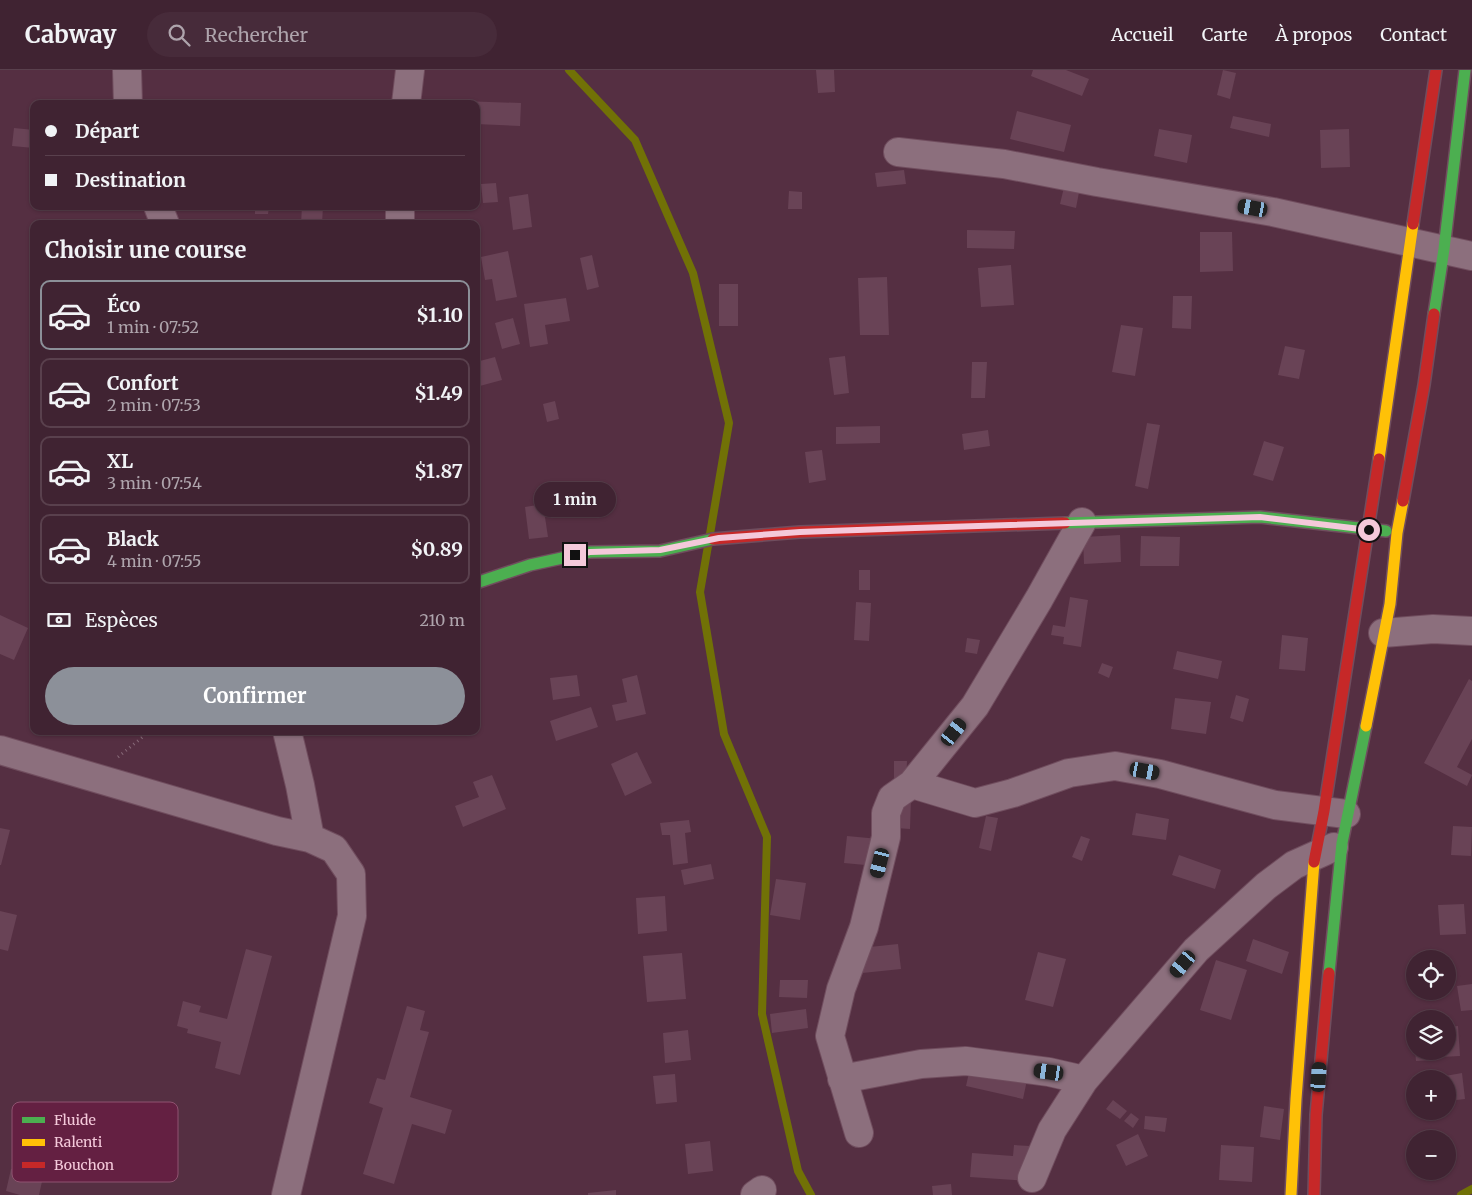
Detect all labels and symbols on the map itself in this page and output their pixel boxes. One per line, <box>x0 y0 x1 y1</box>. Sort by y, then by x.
car <box>1236 198 1269 218</box>
callout: 1 min <box>534 482 616 518</box>
route start <box>1358 519 1380 541</box>
route end <box>564 544 586 566</box>
car <box>938 716 969 748</box>
car <box>1128 761 1161 781</box>
car <box>869 847 890 879</box>
car <box>1167 948 1198 980</box>
car <box>1033 1062 1064 1082</box>
car <box>1310 1062 1327 1092</box>
legend <box>12 1102 178 1182</box>
text: Fluide <box>54 1111 96 1129</box>
text: Ralenti <box>54 1133 103 1151</box>
text: Bouchon <box>54 1156 114 1174</box>

